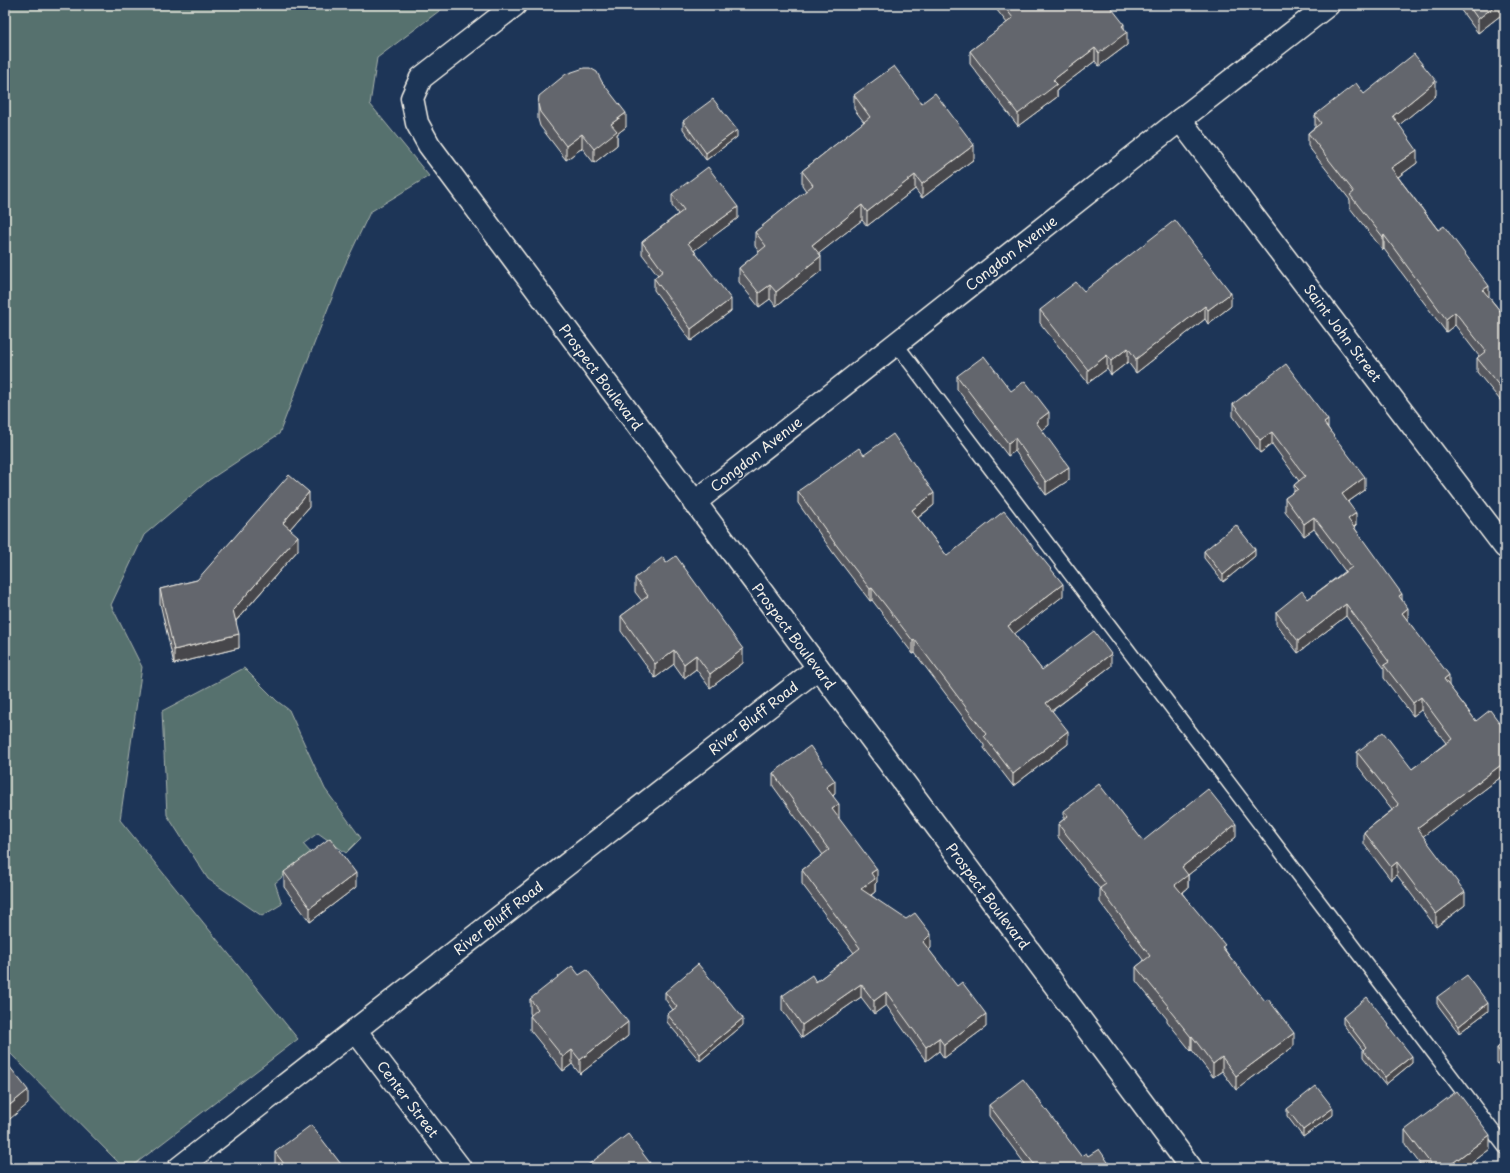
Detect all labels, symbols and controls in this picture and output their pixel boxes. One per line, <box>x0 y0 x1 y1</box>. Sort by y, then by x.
street label: Congdon Avenue <box>961 210 1062 296</box>
street label: Saint John Street <box>1299 280 1387 387</box>
street label: Prospect Boulevard <box>554 319 648 435</box>
street label: Congdon Avenue <box>706 411 807 497</box>
street label: Prospect Boulevard <box>747 578 841 694</box>
street label: River Bluff Road <box>704 676 802 760</box>
street label: Prospect Boulevard <box>941 838 1035 954</box>
street label: River Bluff Road <box>449 876 547 960</box>
street label: Center Street <box>372 1056 444 1142</box>

